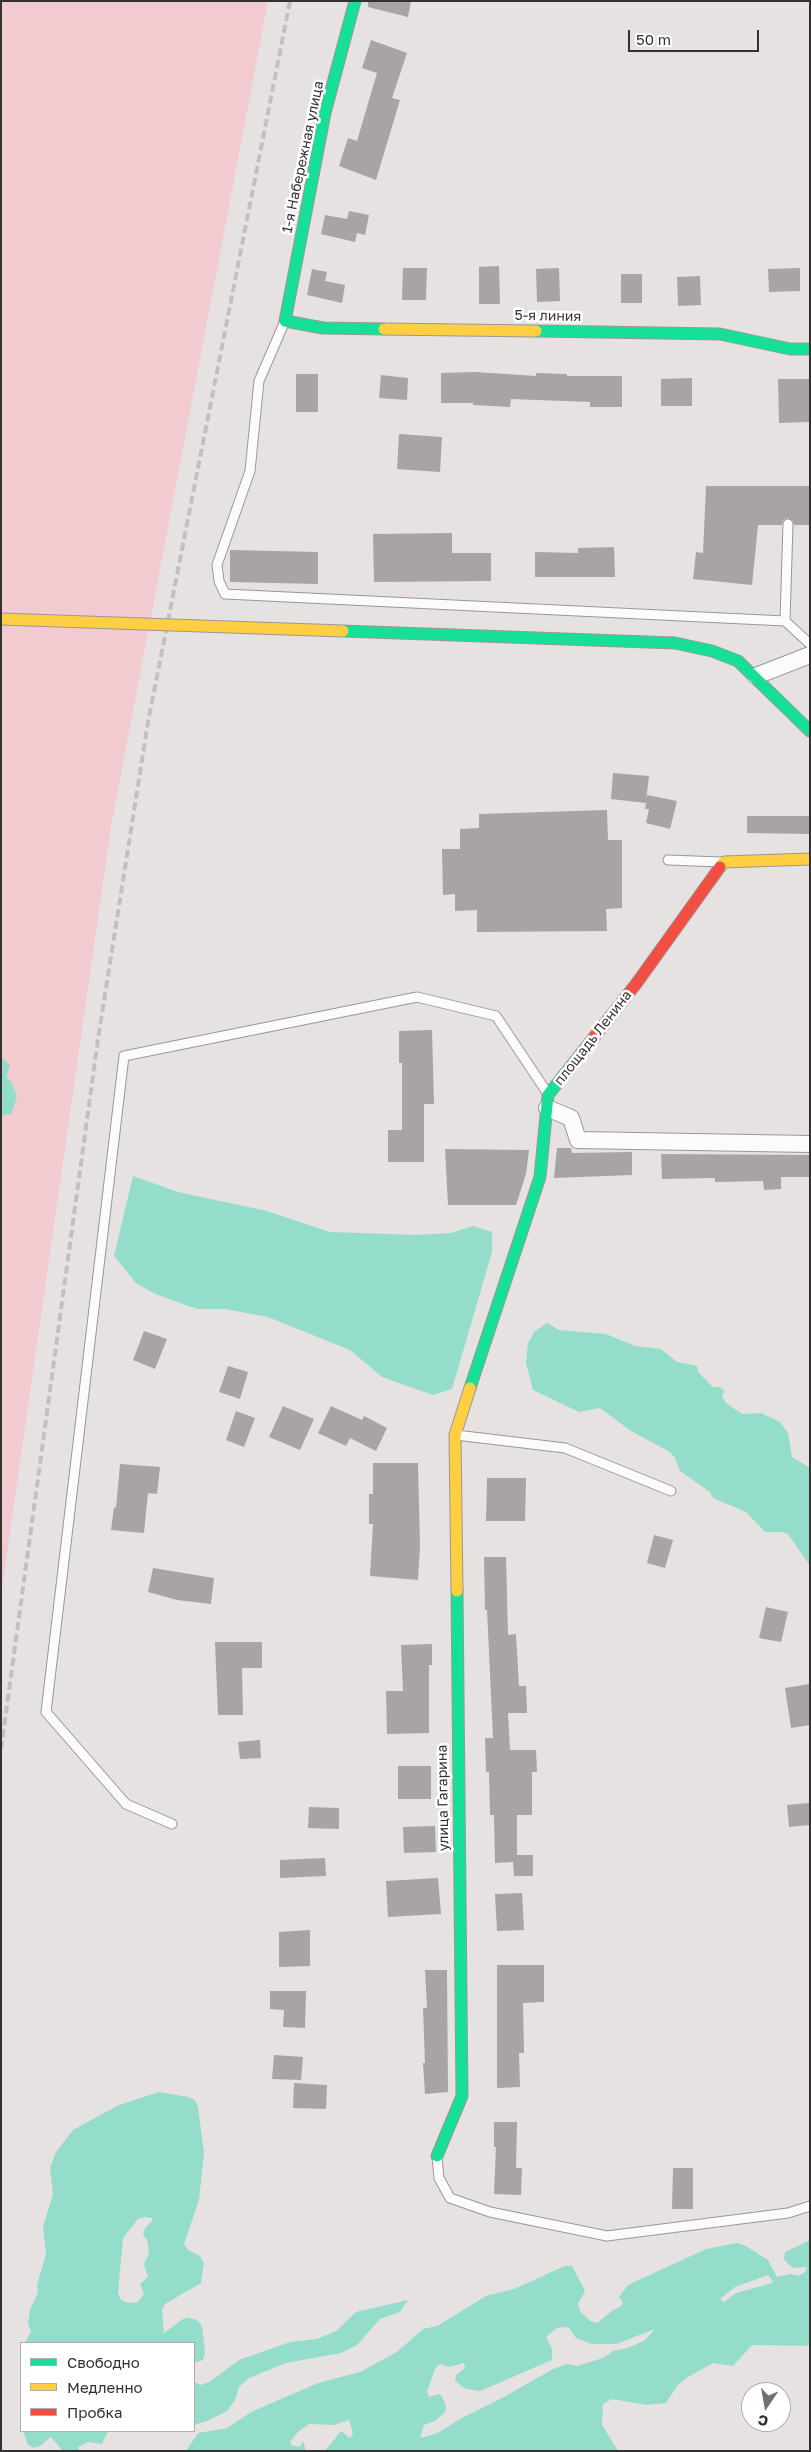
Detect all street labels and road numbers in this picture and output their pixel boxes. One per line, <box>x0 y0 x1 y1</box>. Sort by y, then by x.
street label: 1-я Набережная улица <box>279 79 327 235</box>
street label: 5-я линия <box>515 307 581 325</box>
street label: площадь Ленина <box>551 987 635 1089</box>
street label: улица Гагарина <box>434 1745 452 1851</box>

